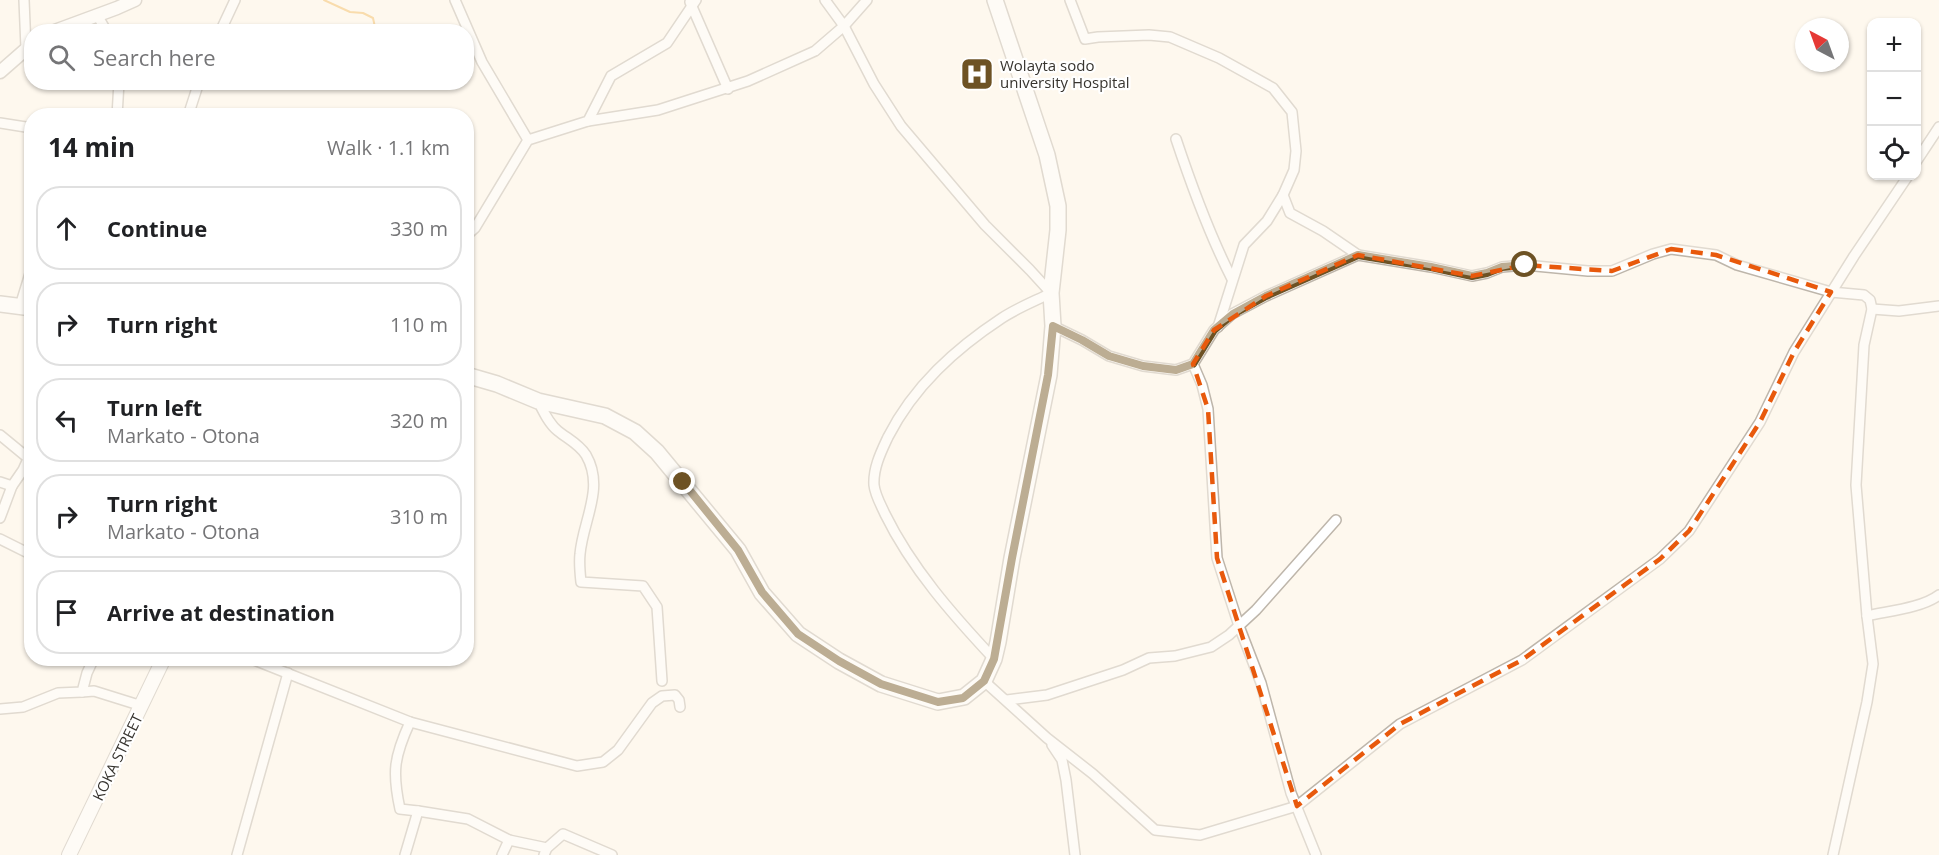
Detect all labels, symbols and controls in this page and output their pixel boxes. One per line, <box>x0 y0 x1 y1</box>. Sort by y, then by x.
north arrow <box>1795 18 1849 72</box>
map controls <box>1867 18 1921 180</box>
button: + <box>1867 18 1921 72</box>
search box <box>24 24 474 90</box>
icon: search <box>45 41 78 74</box>
text: Search here <box>93 42 216 72</box>
place label: Wolayta sodo university Hospital <box>1000 55 1130 92</box>
hospital icon: Wolayta sodo university Hospital <box>959 56 995 92</box>
button: − <box>1867 72 1921 126</box>
button: locate <box>1867 126 1921 180</box>
text: 14 min <box>48 129 135 165</box>
text: Walk · 1.1 km <box>327 134 450 161</box>
icon: ahead <box>50 212 83 245</box>
text: Continue <box>107 213 207 243</box>
text: 330 m <box>390 215 448 242</box>
route start <box>1511 251 1537 277</box>
icon: right <box>50 308 83 341</box>
text: Turn right <box>107 309 218 339</box>
text: 110 m <box>390 311 448 338</box>
text: Turn left <box>107 392 202 422</box>
icon: left <box>50 404 83 437</box>
text: 320 m <box>390 407 448 434</box>
text: Markato - Otona <box>107 422 260 449</box>
route end <box>669 468 695 494</box>
text: Turn right <box>107 488 218 518</box>
icon: right <box>50 500 83 533</box>
text: 310 m <box>390 503 448 530</box>
text: Markato - Otona <box>107 518 260 545</box>
icon: arrive <box>50 596 83 629</box>
text: Arrive at destination <box>107 597 335 627</box>
street label: KOKA STREET <box>87 710 147 804</box>

